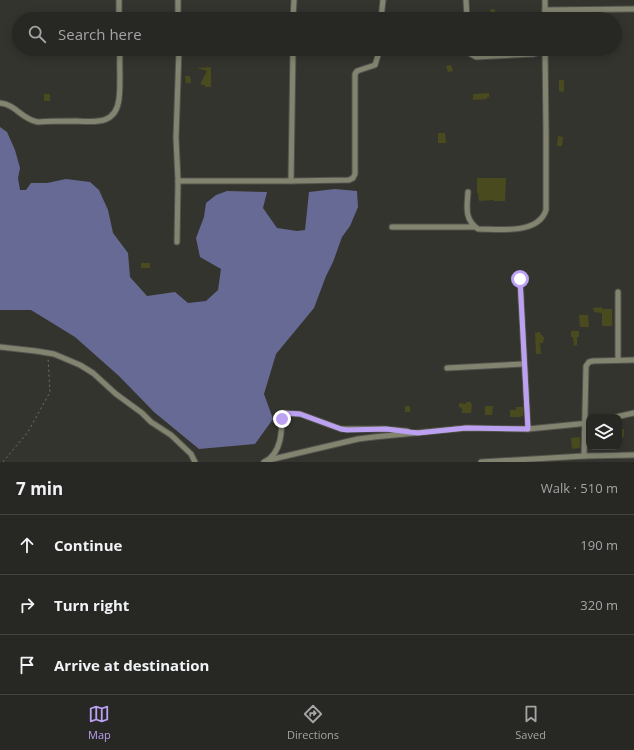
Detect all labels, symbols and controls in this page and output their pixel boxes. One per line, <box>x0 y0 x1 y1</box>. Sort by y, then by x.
search box <box>12 12 622 56</box>
icon: search <box>26 23 48 45</box>
text: Search here <box>58 24 142 44</box>
route start <box>511 270 529 288</box>
route end <box>273 410 291 428</box>
map controls <box>586 414 622 450</box>
button: layers <box>586 414 622 450</box>
text: 7 min <box>16 477 63 500</box>
text: Walk · 510 m <box>541 479 618 497</box>
icon: ahead <box>16 534 38 556</box>
text: Continue <box>54 535 122 555</box>
text: 190 m <box>580 536 618 554</box>
icon: right <box>16 594 38 616</box>
text: Turn right <box>54 595 129 615</box>
text: 320 m <box>580 596 618 614</box>
icon: arrive <box>16 654 38 676</box>
text: Arrive at destination <box>54 655 209 675</box>
tab: Map <box>88 703 111 742</box>
tab: Directions <box>287 703 339 742</box>
tab: Saved <box>515 703 546 742</box>

